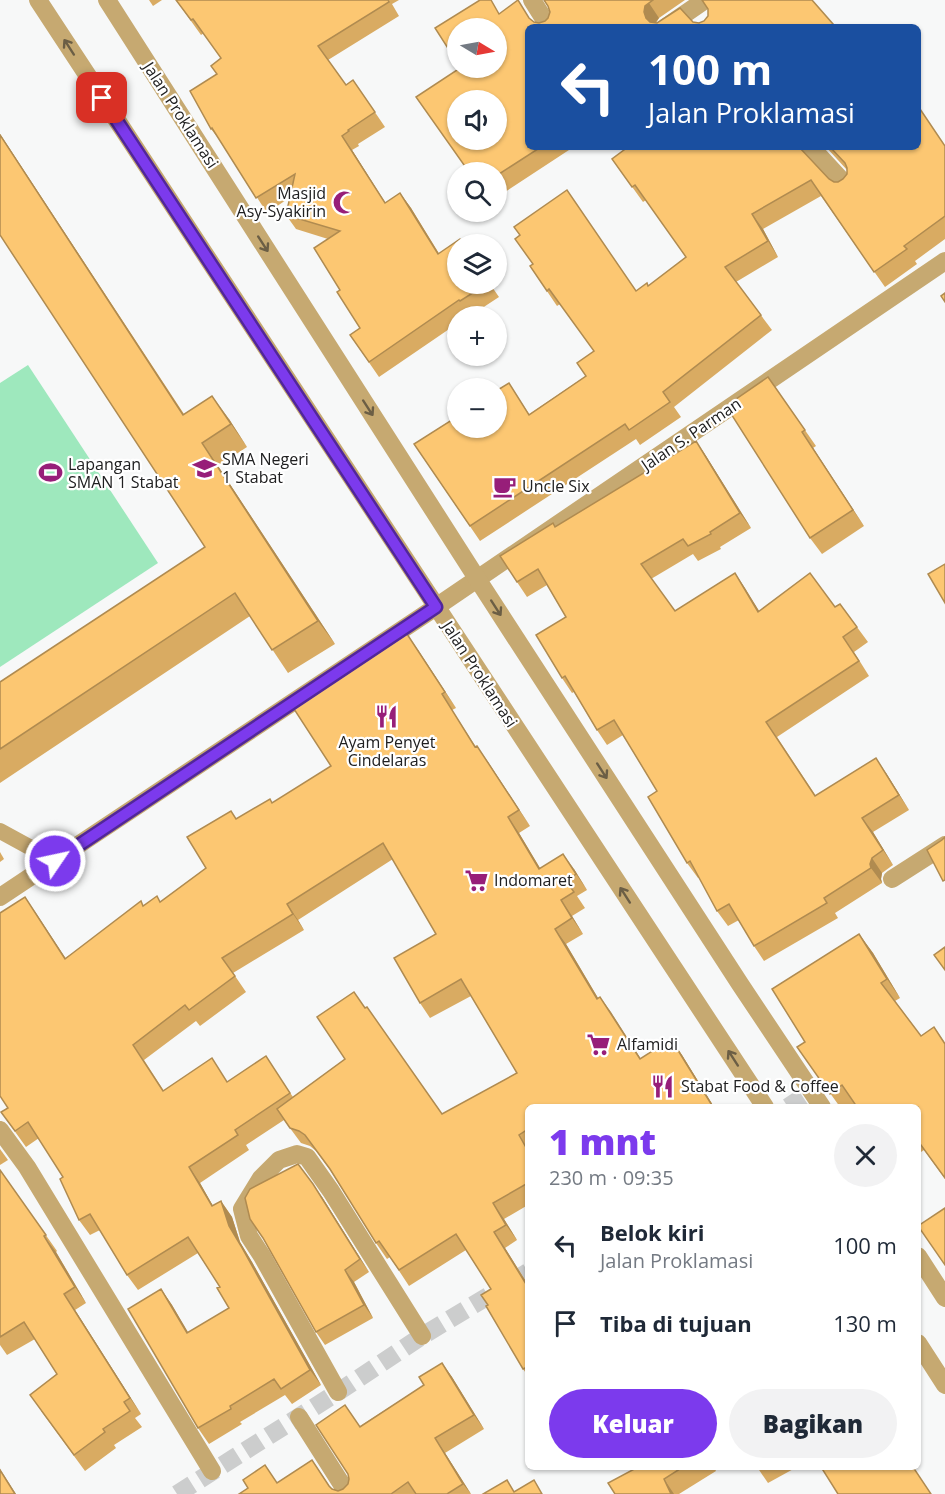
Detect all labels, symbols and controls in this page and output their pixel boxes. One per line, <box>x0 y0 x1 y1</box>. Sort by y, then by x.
north arrow <box>447 18 507 78</box>
map controls <box>447 18 507 438</box>
one-way arrow <box>63 40 75 56</box>
text: 100 m <box>648 40 772 97</box>
icon: left <box>549 48 627 126</box>
street label: Jalan Proklamasi <box>137 56 224 172</box>
pin <box>76 72 127 123</box>
icon: arrive <box>85 81 118 114</box>
button: sound <box>447 90 507 150</box>
text: Jalan Proklamasi <box>648 94 855 131</box>
button: search <box>447 162 507 222</box>
place label: Masjid Asy-Syakirin <box>237 182 326 222</box>
mosque icon: Masjid Asy-Syakirin <box>331 189 357 215</box>
button: layers <box>447 234 507 294</box>
one-way arrow <box>258 235 270 252</box>
button: + <box>447 306 507 366</box>
button: − <box>447 378 507 438</box>
street label: Jalan S. Parman <box>635 393 745 477</box>
one-way arrow <box>363 399 375 416</box>
place label: SMA Negeri 1 Stabat <box>222 448 309 488</box>
place label: Lapangan SMAN 1 Stabat <box>68 453 179 493</box>
school or university icon: SMA Negeri 1 Stabat <box>191 455 217 481</box>
sports icon: Lapangan SMAN 1 Stabat <box>37 460 63 486</box>
cafe icon: Uncle Six <box>491 473 517 499</box>
place label: Uncle Six <box>522 475 590 497</box>
one-way arrow <box>491 599 503 616</box>
street label: Jalan Proklamasi <box>436 615 523 731</box>
restaurant icon: Ayam Penyet Cindelaras <box>374 704 400 730</box>
place label: Ayam Penyet Cindelaras <box>338 731 436 771</box>
one-way arrow <box>596 763 609 780</box>
position arrow <box>23 829 87 893</box>
supermarket icon: Indomaret <box>463 867 489 893</box>
place label: Indomaret <box>494 869 573 891</box>
one-way arrow <box>619 887 631 904</box>
supermarket icon: Alfamidi <box>586 1031 612 1057</box>
place label: Alfamidi <box>617 1033 678 1055</box>
one-way arrow <box>726 1050 738 1067</box>
restaurant icon: Stabat Food & Coffee <box>650 1073 676 1099</box>
place label: Stabat Food & Coffee <box>681 1075 839 1097</box>
text: 1 mnt <box>549 1117 656 1166</box>
button: close <box>834 1124 897 1187</box>
text: 230 m · 09:35 <box>549 1164 674 1191</box>
text: Belok kiri <box>600 1217 705 1247</box>
icon: left <box>549 1229 582 1262</box>
text: 100 m <box>833 1230 897 1260</box>
text: Jalan Proklamasi <box>600 1247 753 1274</box>
icon: arrive <box>549 1307 582 1340</box>
text: Tiba di tujuan <box>600 1308 752 1338</box>
text: 130 m <box>833 1308 897 1338</box>
button: Keluar <box>549 1389 717 1458</box>
button: Bagikan <box>729 1389 897 1458</box>

